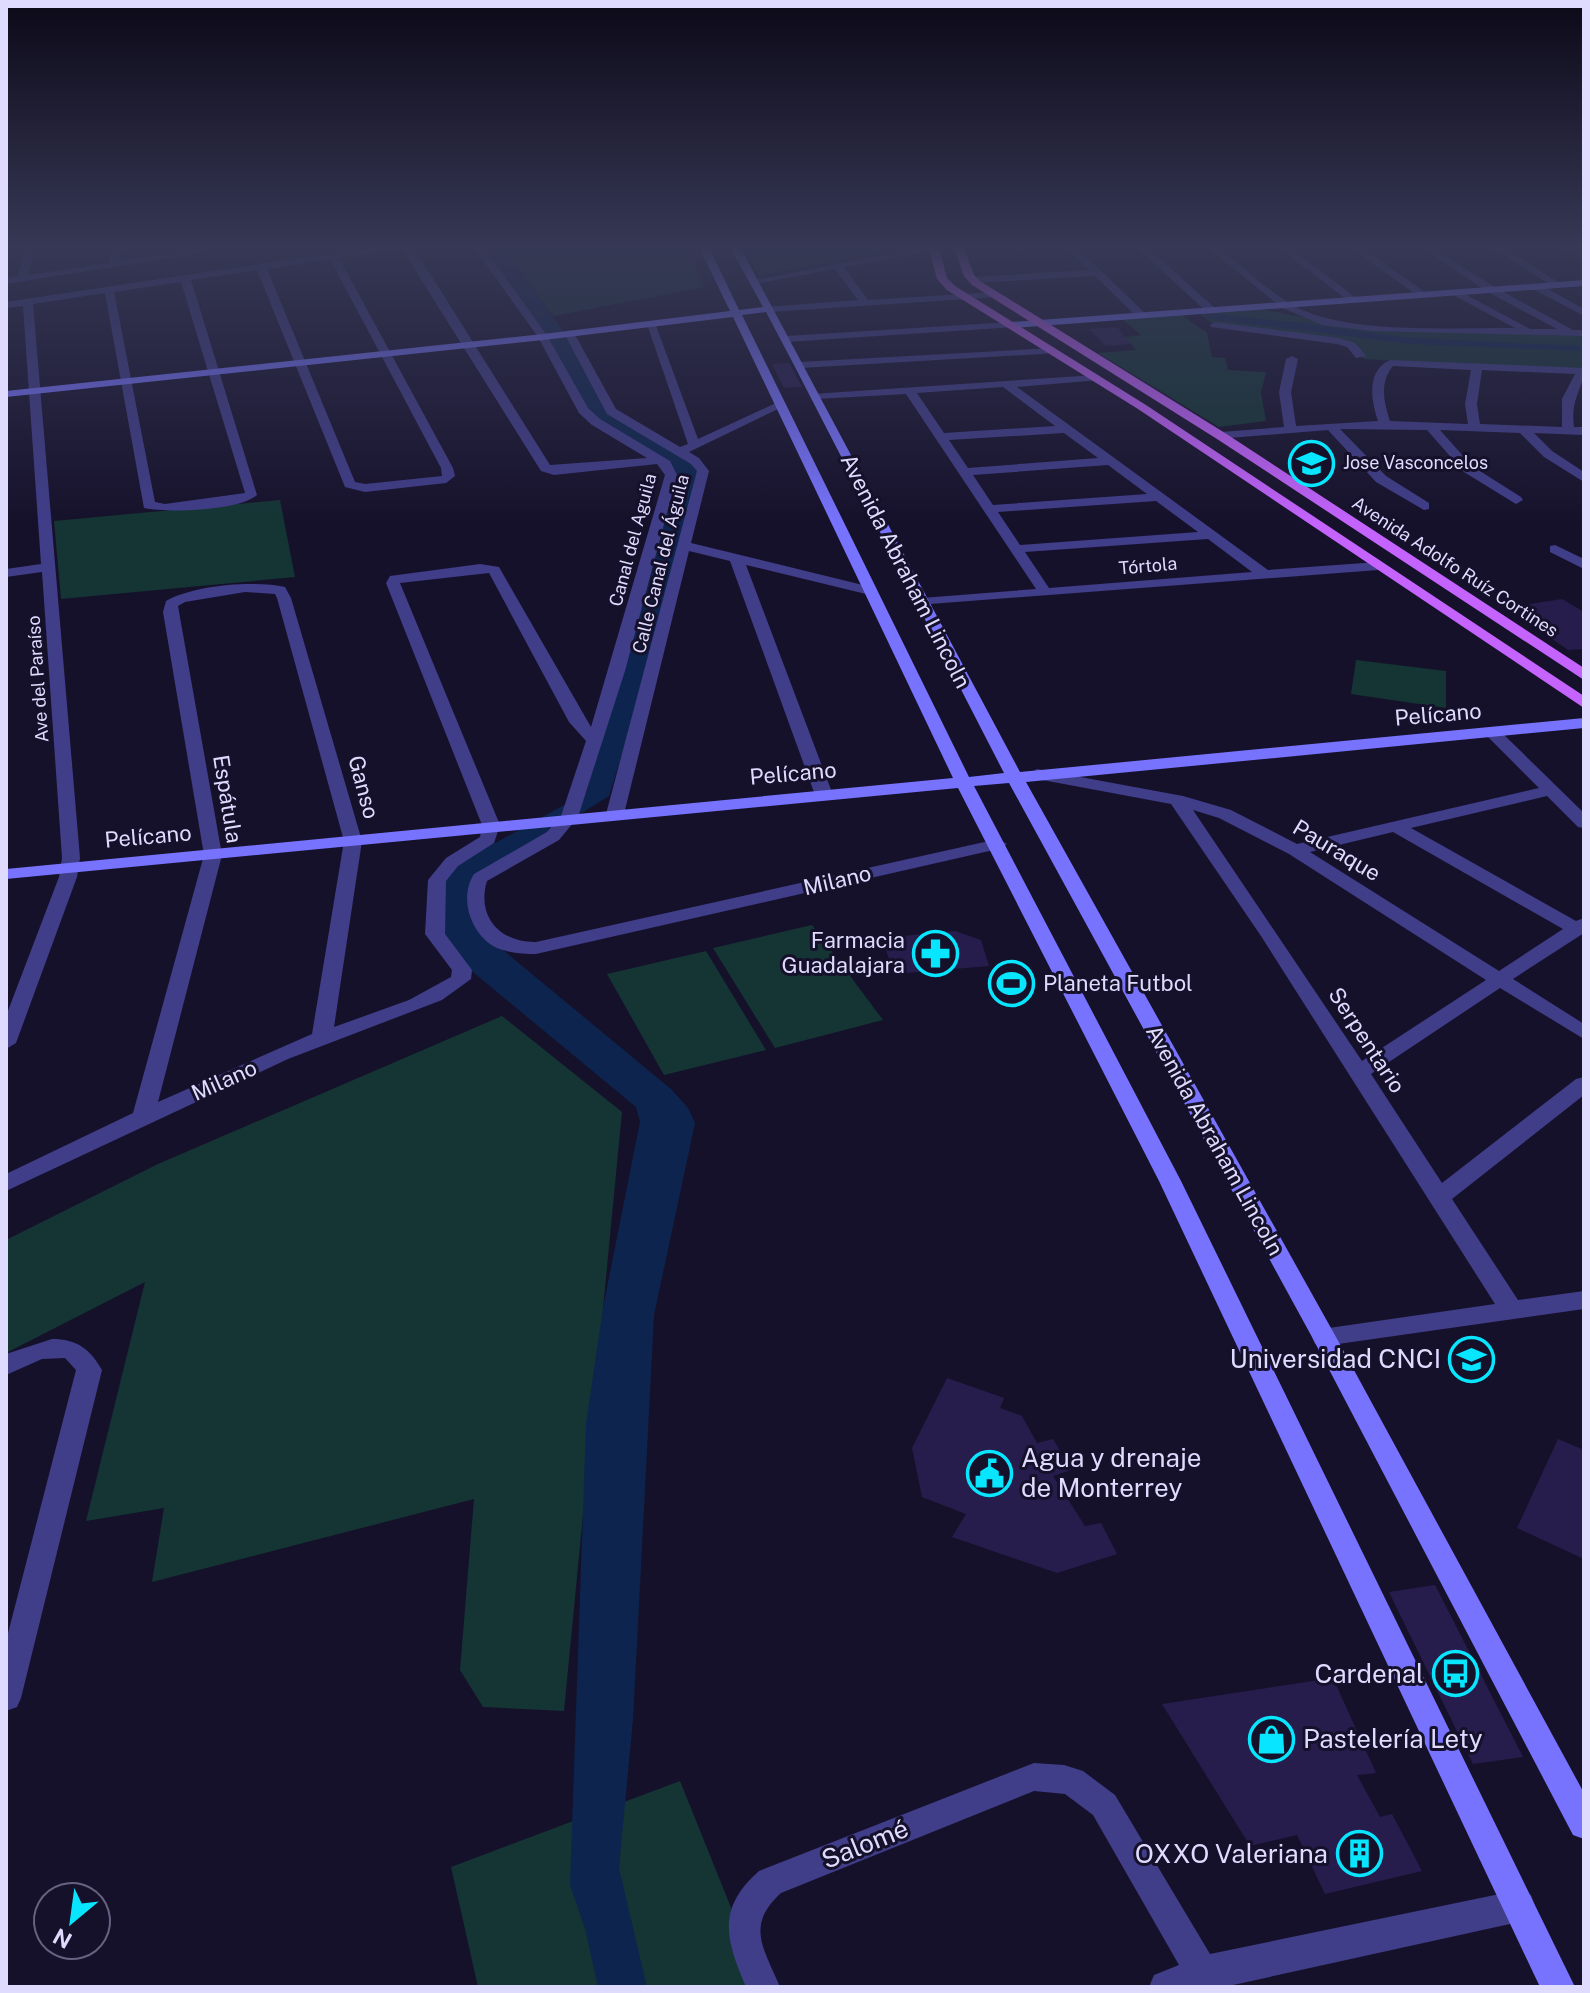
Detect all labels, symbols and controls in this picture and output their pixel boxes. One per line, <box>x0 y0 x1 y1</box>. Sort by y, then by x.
school or university icon: Jose Vasconcelos <box>1288 439 1336 487</box>
street label: Avenida Abraham Lincoln <box>836 450 976 692</box>
place label: Jose Vasconcelos <box>1343 452 1488 473</box>
street label: Canal del Aguila <box>605 471 660 609</box>
street label: Calle Canal del Águila <box>627 472 693 656</box>
street label: Avenida Adolfo Ruíz Cortines <box>1348 492 1562 641</box>
street label: Tórtola <box>1118 552 1178 579</box>
street label: Ave del Paraíso <box>23 615 52 743</box>
street label: Pelícano <box>1393 697 1483 731</box>
street label: Espátula <box>208 753 248 845</box>
street label: Ganso <box>343 753 385 821</box>
street label: Pelícano <box>748 756 838 790</box>
street label: Pauraque <box>1288 814 1386 886</box>
street label: Pelícano <box>103 819 193 853</box>
street label: Milano <box>800 860 874 900</box>
place label: Farmacia Guadalajara <box>782 927 905 978</box>
pharmacy icon: Farmacia Guadalajara <box>912 929 960 977</box>
sports icon: Planeta Futbol <box>988 959 1036 1007</box>
place label: Planeta Futbol <box>1043 970 1193 996</box>
street label: Serpentario <box>1323 982 1411 1098</box>
street label: Avenida Abraham Lincoln <box>1141 1020 1289 1260</box>
street label: Milano <box>187 1054 261 1106</box>
school or university icon: Universidad CNCI <box>1448 1335 1496 1383</box>
place label: Universidad CNCI <box>1230 1343 1441 1374</box>
place label: Agua y drenaje de Monterrey <box>1021 1442 1202 1503</box>
public building icon: Agua y drenaje de Monterrey <box>966 1449 1014 1497</box>
bus stop icon: Cardenal <box>1431 1650 1479 1698</box>
place label: Cardenal <box>1314 1658 1424 1689</box>
shop icon: Pastelería Lety <box>1248 1715 1296 1763</box>
place label: Pastelería Lety <box>1303 1723 1483 1754</box>
street label: Salomé <box>817 1812 913 1875</box>
building icon: OXXO Valeriana <box>1335 1830 1383 1878</box>
place label: OXXO Valeriana <box>1135 1838 1328 1869</box>
north arrow <box>32 1881 112 1961</box>
text: N <box>48 1923 76 1954</box>

